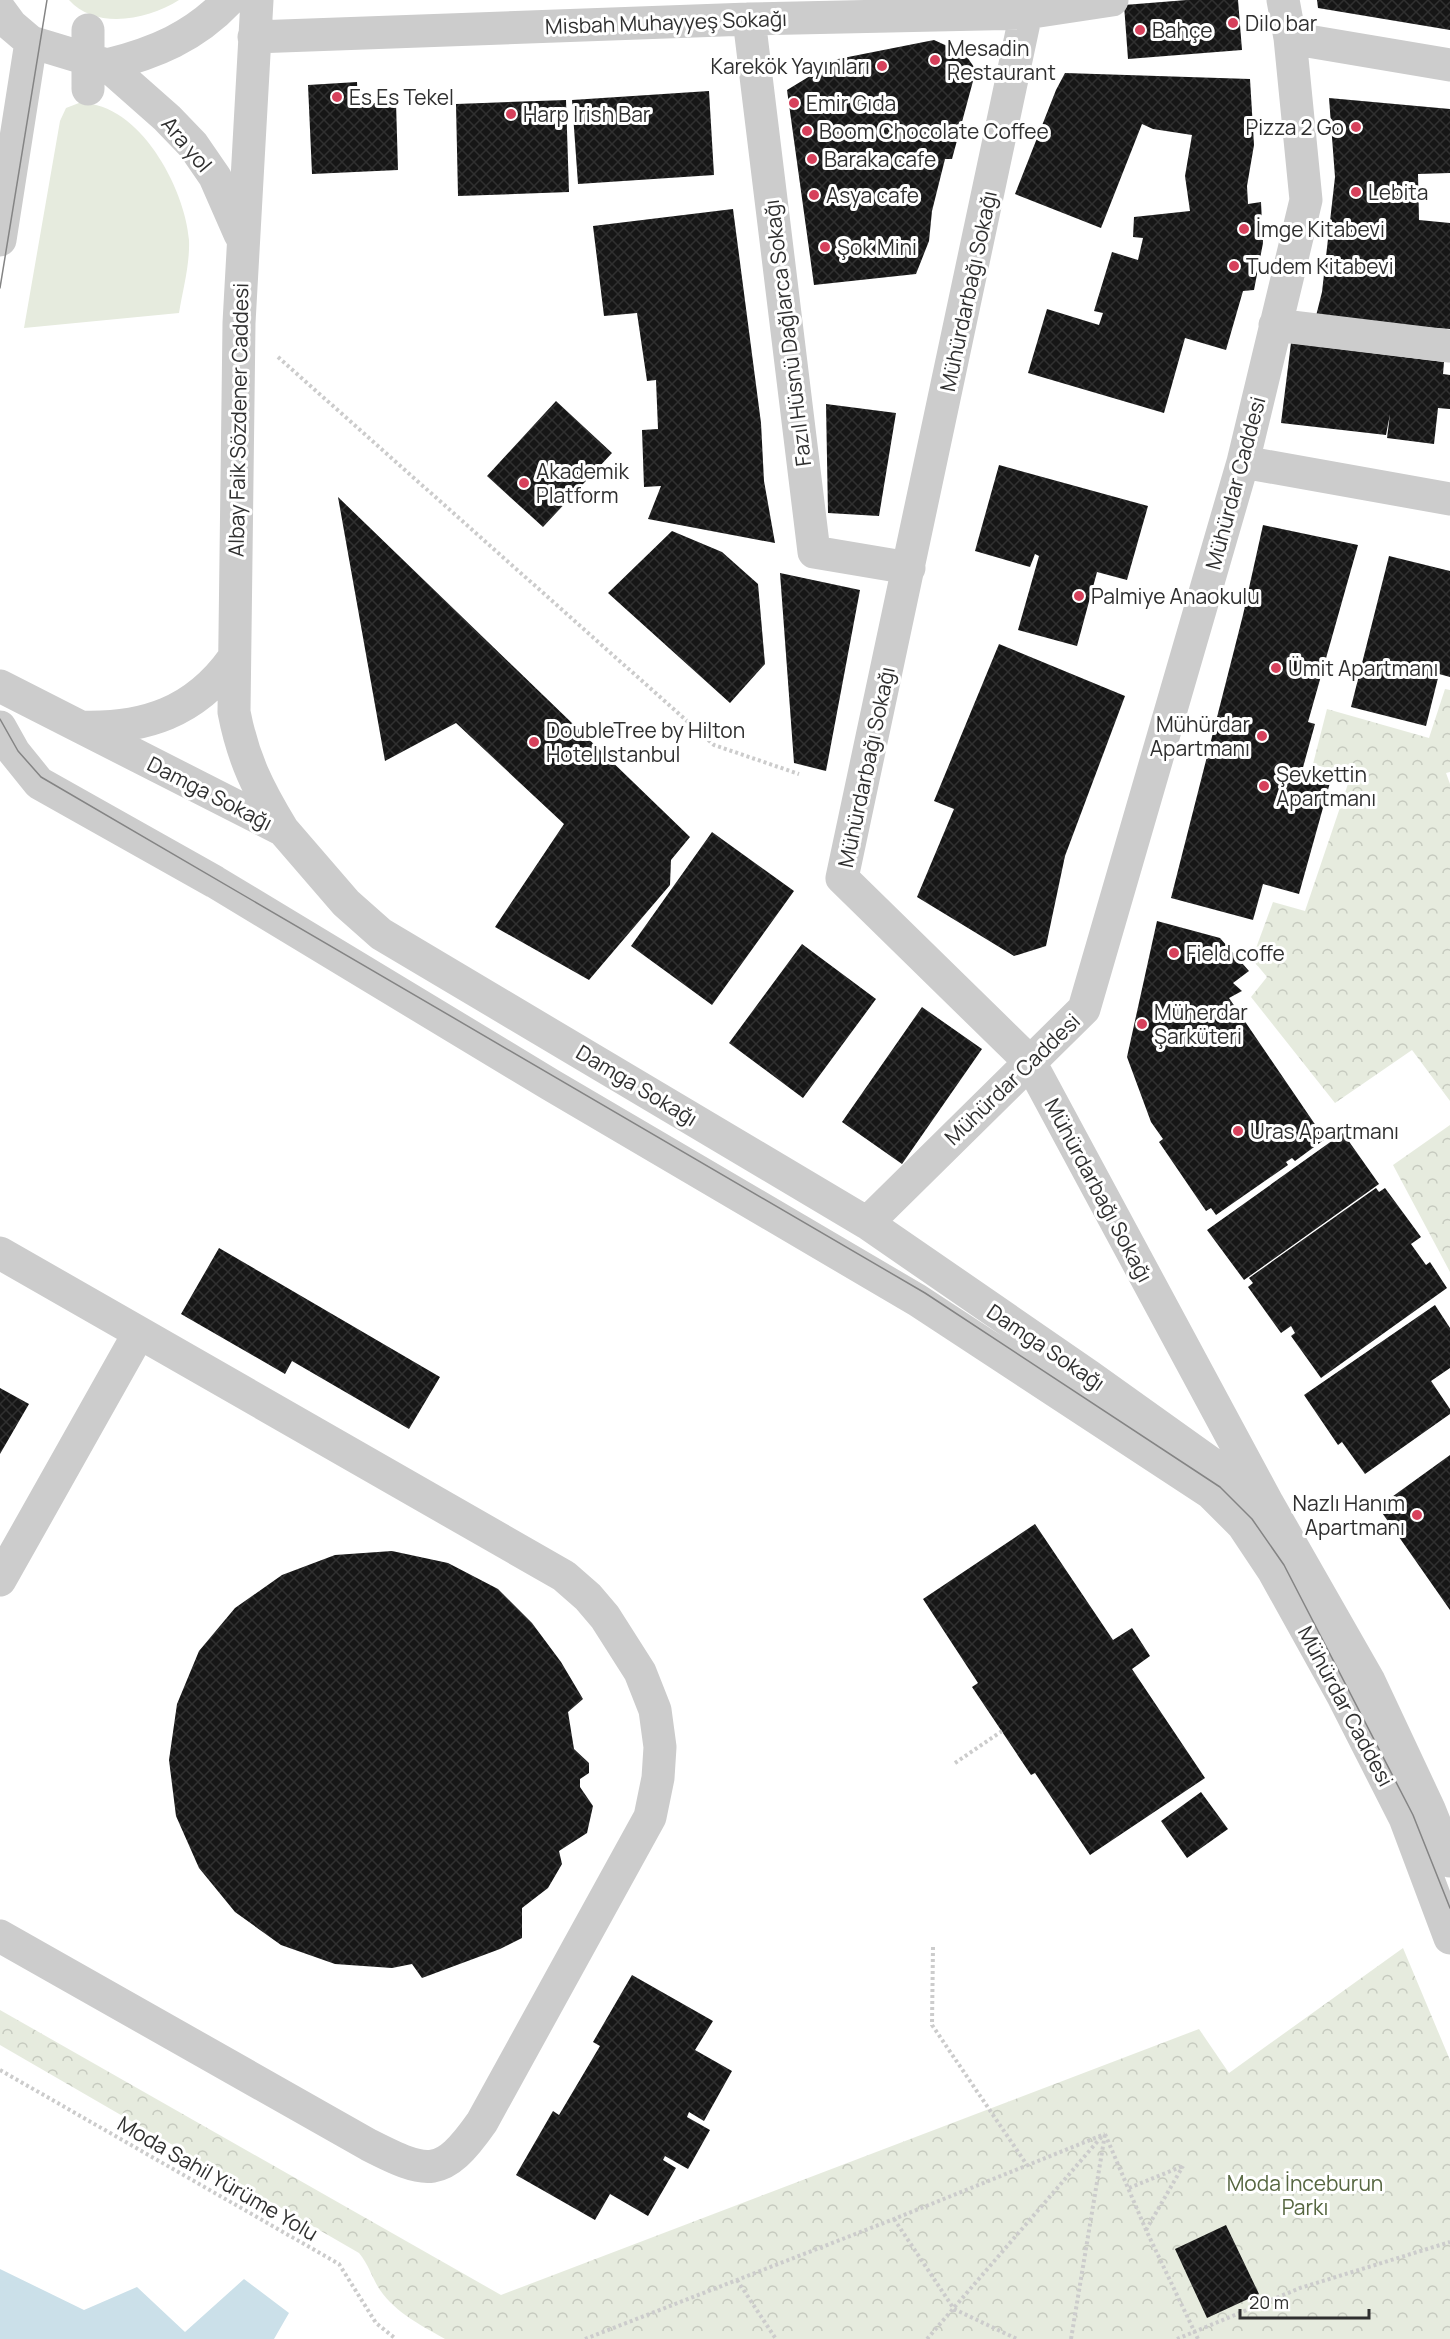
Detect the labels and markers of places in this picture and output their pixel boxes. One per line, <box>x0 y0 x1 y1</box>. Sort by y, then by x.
place label: Dilo bar <box>1245 9 1318 37</box>
place label: Bahçe <box>1152 16 1213 44</box>
marker: Dilo bar <box>1226 16 1240 30</box>
marker: Bahçe <box>1133 23 1147 37</box>
place label: Mesadin Restaurant <box>947 34 1056 86</box>
place label: Karekök Yayınları <box>710 52 870 80</box>
marker: Mesadin Restaurant <box>928 53 942 67</box>
marker: Karekök Yayınları <box>875 59 889 73</box>
place label: Es Es Tekel <box>349 83 454 111</box>
place label: Emir Gıda <box>806 89 896 117</box>
marker: Es Es Tekel <box>330 90 344 104</box>
marker: Emir Gıda <box>787 96 801 110</box>
place label: Harp Irish Bar <box>523 100 651 128</box>
marker: Harp Irish Bar <box>504 107 518 121</box>
place label: Pizza 2 Go <box>1246 113 1344 141</box>
place label: Boom Chocolate Coffee <box>819 117 1049 145</box>
marker: Pizza 2 Go <box>1349 120 1363 134</box>
marker: Boom Chocolate Coffee <box>800 124 814 138</box>
place label: Baraka cafe <box>824 145 936 173</box>
marker: Baraka cafe <box>805 152 819 166</box>
place label: Lebita <box>1368 178 1428 206</box>
place label: Asya cafe <box>826 181 919 209</box>
marker: Lebita <box>1349 185 1363 199</box>
marker: Asya cafe <box>807 188 821 202</box>
place label: İmge Kitabevi <box>1256 215 1385 243</box>
marker: İmge Kitabevi <box>1237 222 1251 236</box>
place label: Şok Mini <box>837 233 917 261</box>
marker: Şok Mini <box>818 240 832 254</box>
place label: Tudem Kitabevi <box>1246 252 1394 280</box>
marker: Tudem Kitabevi <box>1227 259 1241 273</box>
place label: Akademik Platform <box>536 457 629 509</box>
marker: Akademik Platform <box>517 476 531 490</box>
place label: Palmiye Anaokulu <box>1091 582 1260 610</box>
marker: Palmiye Anaokulu <box>1072 589 1086 603</box>
place label: Ümit Apartmanı <box>1288 654 1438 682</box>
marker: Ümit Apartmanı <box>1269 661 1283 675</box>
place label: Mühürdar Apartmanı <box>1150 710 1250 762</box>
place label: DoubleTree by Hilton Hotel Istanbul <box>546 716 745 768</box>
marker: Mühürdar Apartmanı <box>1255 729 1269 743</box>
marker: DoubleTree by Hilton Hotel Istanbul <box>527 735 541 749</box>
place label: Şevkettin Apartmanı <box>1276 760 1376 812</box>
marker: Şevkettin Apartmanı <box>1257 779 1271 793</box>
place label: Field coffe <box>1186 939 1285 967</box>
marker: Field coffe <box>1167 946 1181 960</box>
place label: Müherdar Şarküteri <box>1154 998 1248 1050</box>
marker: Müherdar Şarküteri <box>1135 1017 1149 1031</box>
place label: Uras Apartmanı <box>1250 1117 1399 1145</box>
marker: Uras Apartmanı <box>1231 1124 1245 1138</box>
place label: Nazlı Hanım Apartmanı <box>1293 1489 1405 1541</box>
marker: Nazlı Hanım Apartmanı <box>1410 1508 1424 1522</box>

